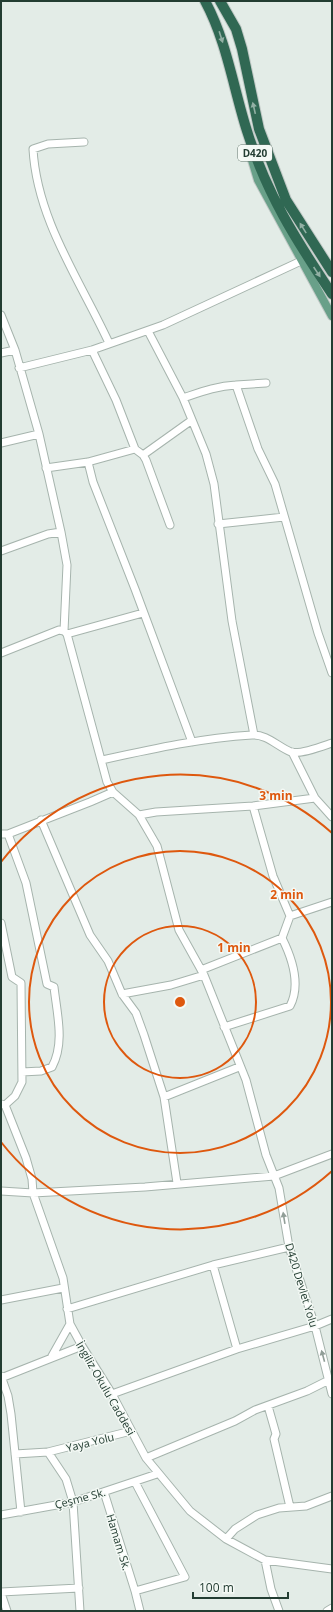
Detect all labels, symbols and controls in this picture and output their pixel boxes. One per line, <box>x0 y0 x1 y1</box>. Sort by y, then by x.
one-way arrow <box>218 31 224 43</box>
one-way arrow <box>250 102 256 114</box>
road number: D420 <box>238 145 272 161</box>
one-way arrow <box>299 222 306 233</box>
one-way arrow <box>313 267 321 277</box>
text: 3 min <box>259 787 293 804</box>
text: 2 min <box>270 886 304 903</box>
text: 1 min <box>217 939 251 956</box>
centre of rings <box>173 995 187 1009</box>
one-way arrow <box>281 1212 287 1224</box>
street label: D420 Devlet Yolu <box>282 1241 322 1329</box>
street label: İngiliz Okulu Caddesi <box>73 1338 139 1438</box>
one-way arrow <box>320 1350 326 1362</box>
street label: Yaya Yolu <box>64 1429 116 1455</box>
street label: Çeşme Sk. <box>53 1484 107 1512</box>
street label: Hamam Sk. <box>103 1512 135 1572</box>
scale bar <box>193 1574 288 1600</box>
text: 100 m <box>199 1579 234 1596</box>

